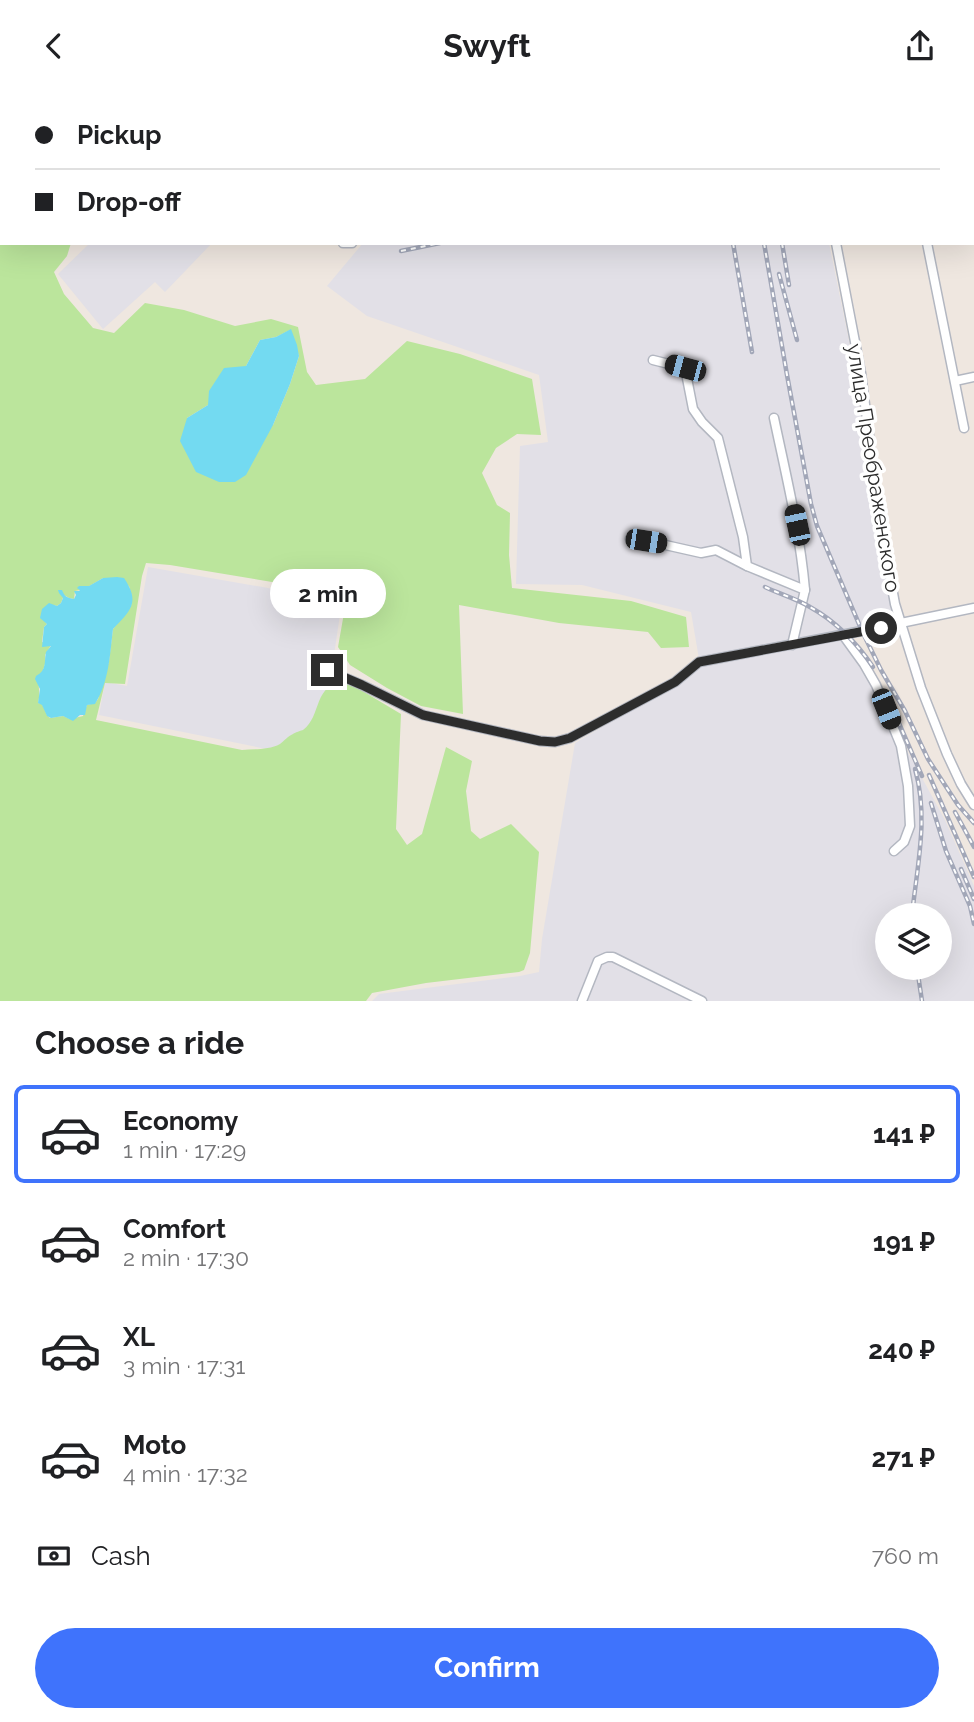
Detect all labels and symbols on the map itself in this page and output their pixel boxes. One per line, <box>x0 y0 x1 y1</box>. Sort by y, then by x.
street label: улица Преображенского <box>842 342 906 594</box>
car <box>662 352 709 384</box>
car <box>783 502 812 548</box>
car <box>624 527 669 555</box>
callout: 2 min <box>269 568 385 617</box>
route start <box>865 612 897 644</box>
route end <box>311 654 343 686</box>
car <box>869 686 904 732</box>

